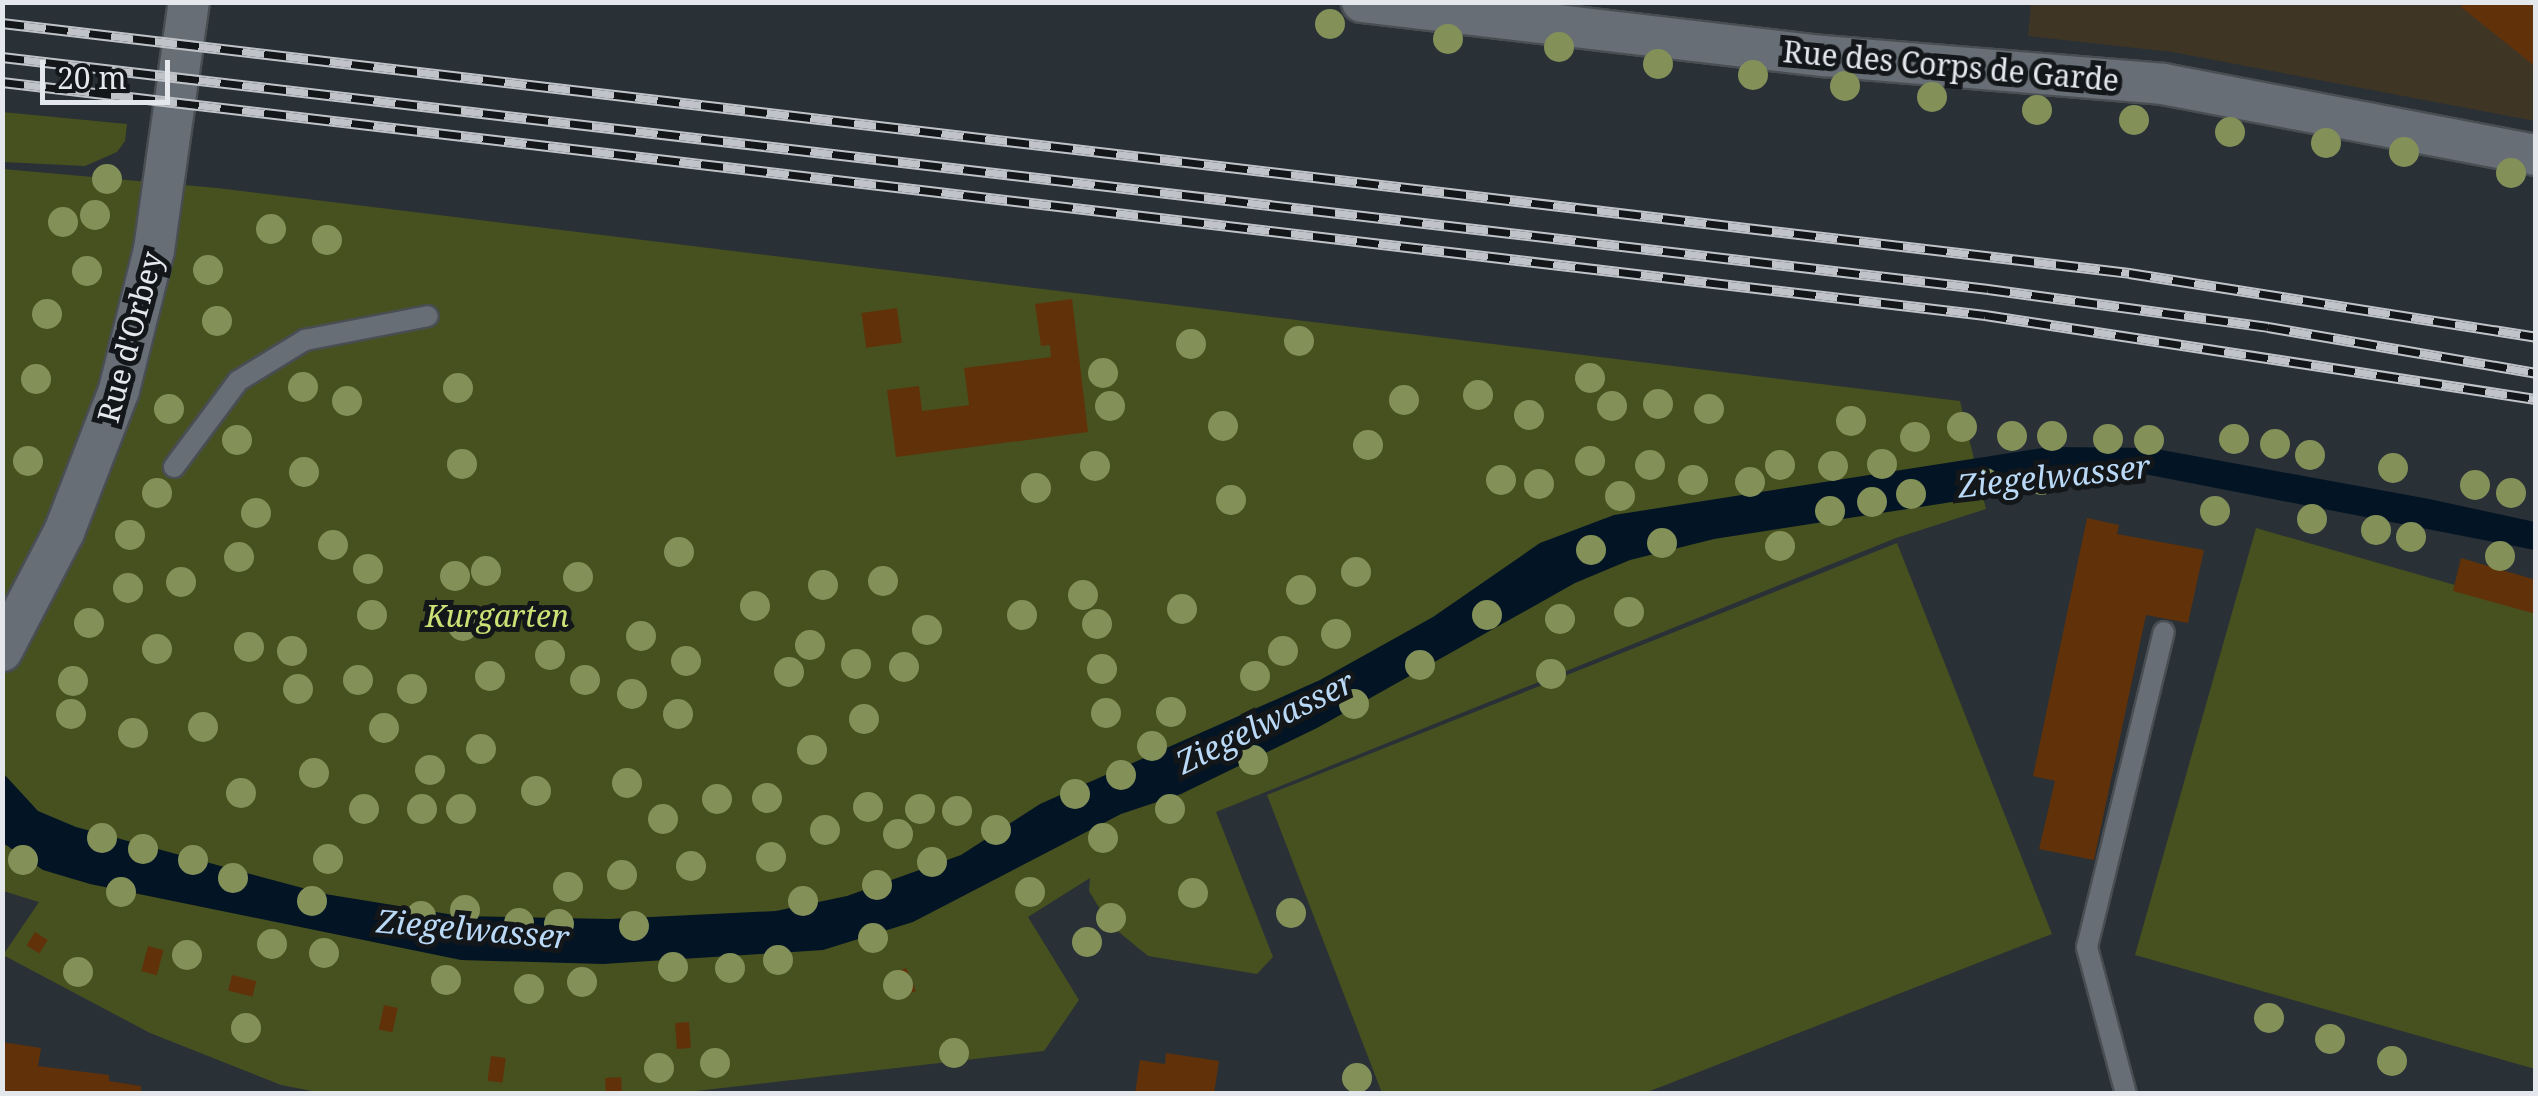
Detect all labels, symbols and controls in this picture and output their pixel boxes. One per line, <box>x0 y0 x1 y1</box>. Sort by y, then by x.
street label: Rue des Corps de Garde <box>1781 33 2121 99</box>
scale bar <box>45 40 175 102</box>
text: 20 m <box>57 57 127 98</box>
street label: Rue d'Orbey <box>90 248 170 426</box>
water label: Ziegelwasser <box>1956 447 2152 505</box>
park label: Kurgarten <box>425 598 569 634</box>
water label: Ziegelwasser <box>1170 662 1360 782</box>
water label: Ziegelwasser <box>375 901 571 957</box>

